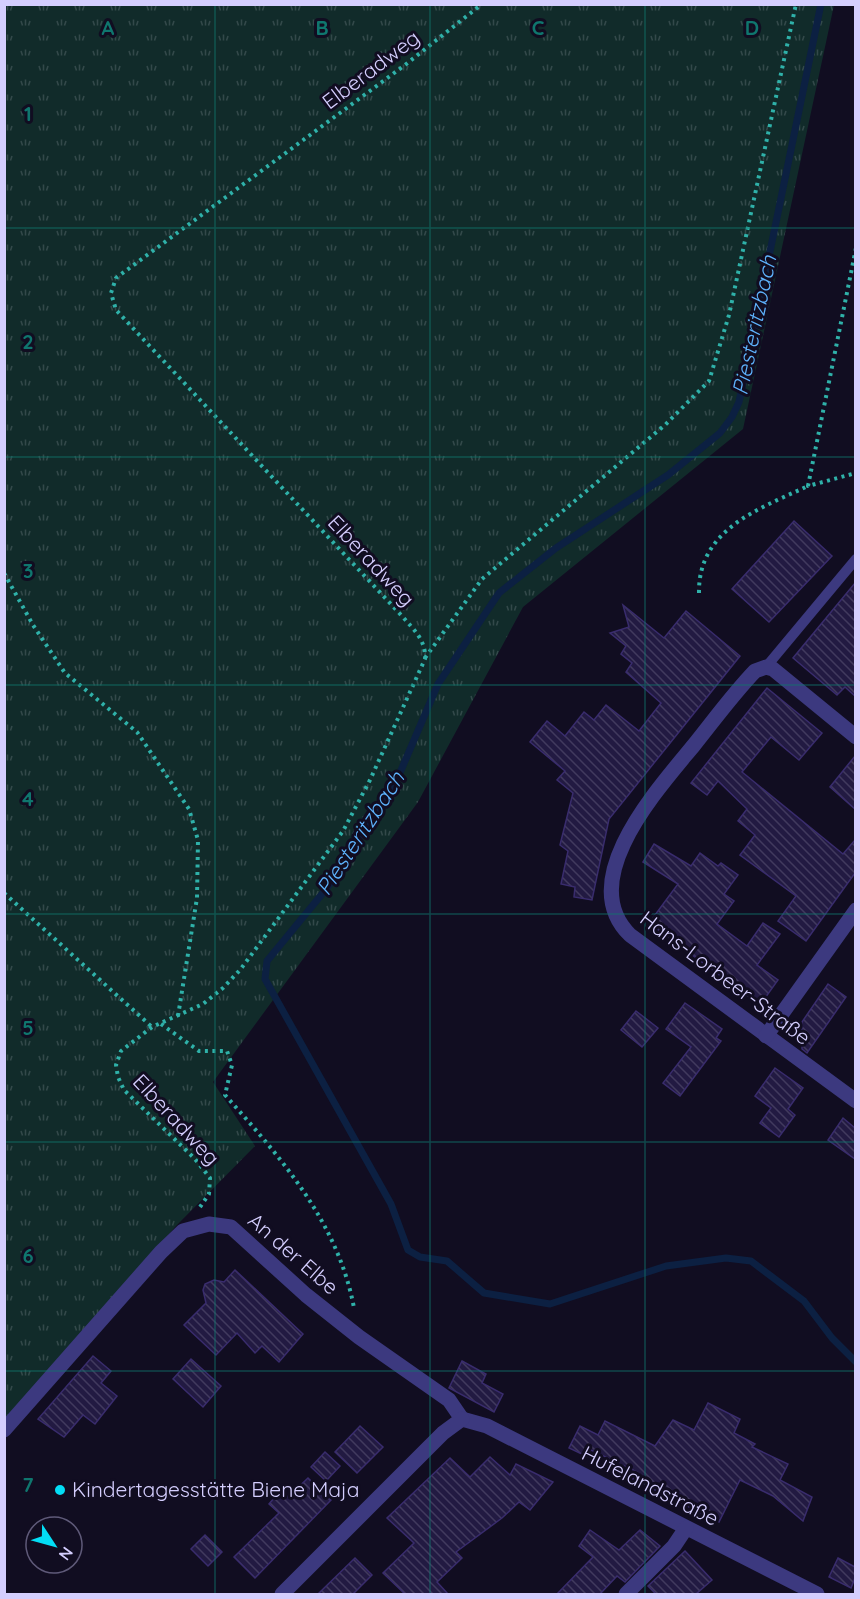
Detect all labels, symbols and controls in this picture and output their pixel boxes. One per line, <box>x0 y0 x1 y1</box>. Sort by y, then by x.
text: A <box>102 15 115 40</box>
text: B <box>315 15 329 40</box>
text: C <box>532 15 545 40</box>
text: D <box>745 15 759 40</box>
street label: Elberadweg <box>317 24 424 114</box>
text: 1 <box>24 101 32 126</box>
water label: Piesteritzbach <box>726 252 783 397</box>
text: 2 <box>22 329 34 354</box>
street label: Elberadweg <box>323 509 421 611</box>
text: 3 <box>23 558 33 583</box>
water label: Piesteritzbach <box>310 765 411 900</box>
text: 4 <box>22 786 34 811</box>
street label: Hans-Lorbeer-Straße <box>635 905 816 1050</box>
text: 5 <box>22 1015 34 1040</box>
street label: Elberadweg <box>128 1068 226 1170</box>
street label: An der Elbe <box>243 1207 344 1300</box>
text: 6 <box>22 1243 34 1268</box>
street label: Hufelandstraße <box>578 1439 723 1531</box>
text: 7 <box>23 1472 34 1497</box>
place label: Kindertagesstätte Biene Maja <box>72 1476 359 1502</box>
marker: Kindertagesstätte Biene Maja <box>53 1483 67 1497</box>
north arrow <box>24 1515 84 1575</box>
text: N <box>55 1543 78 1564</box>

